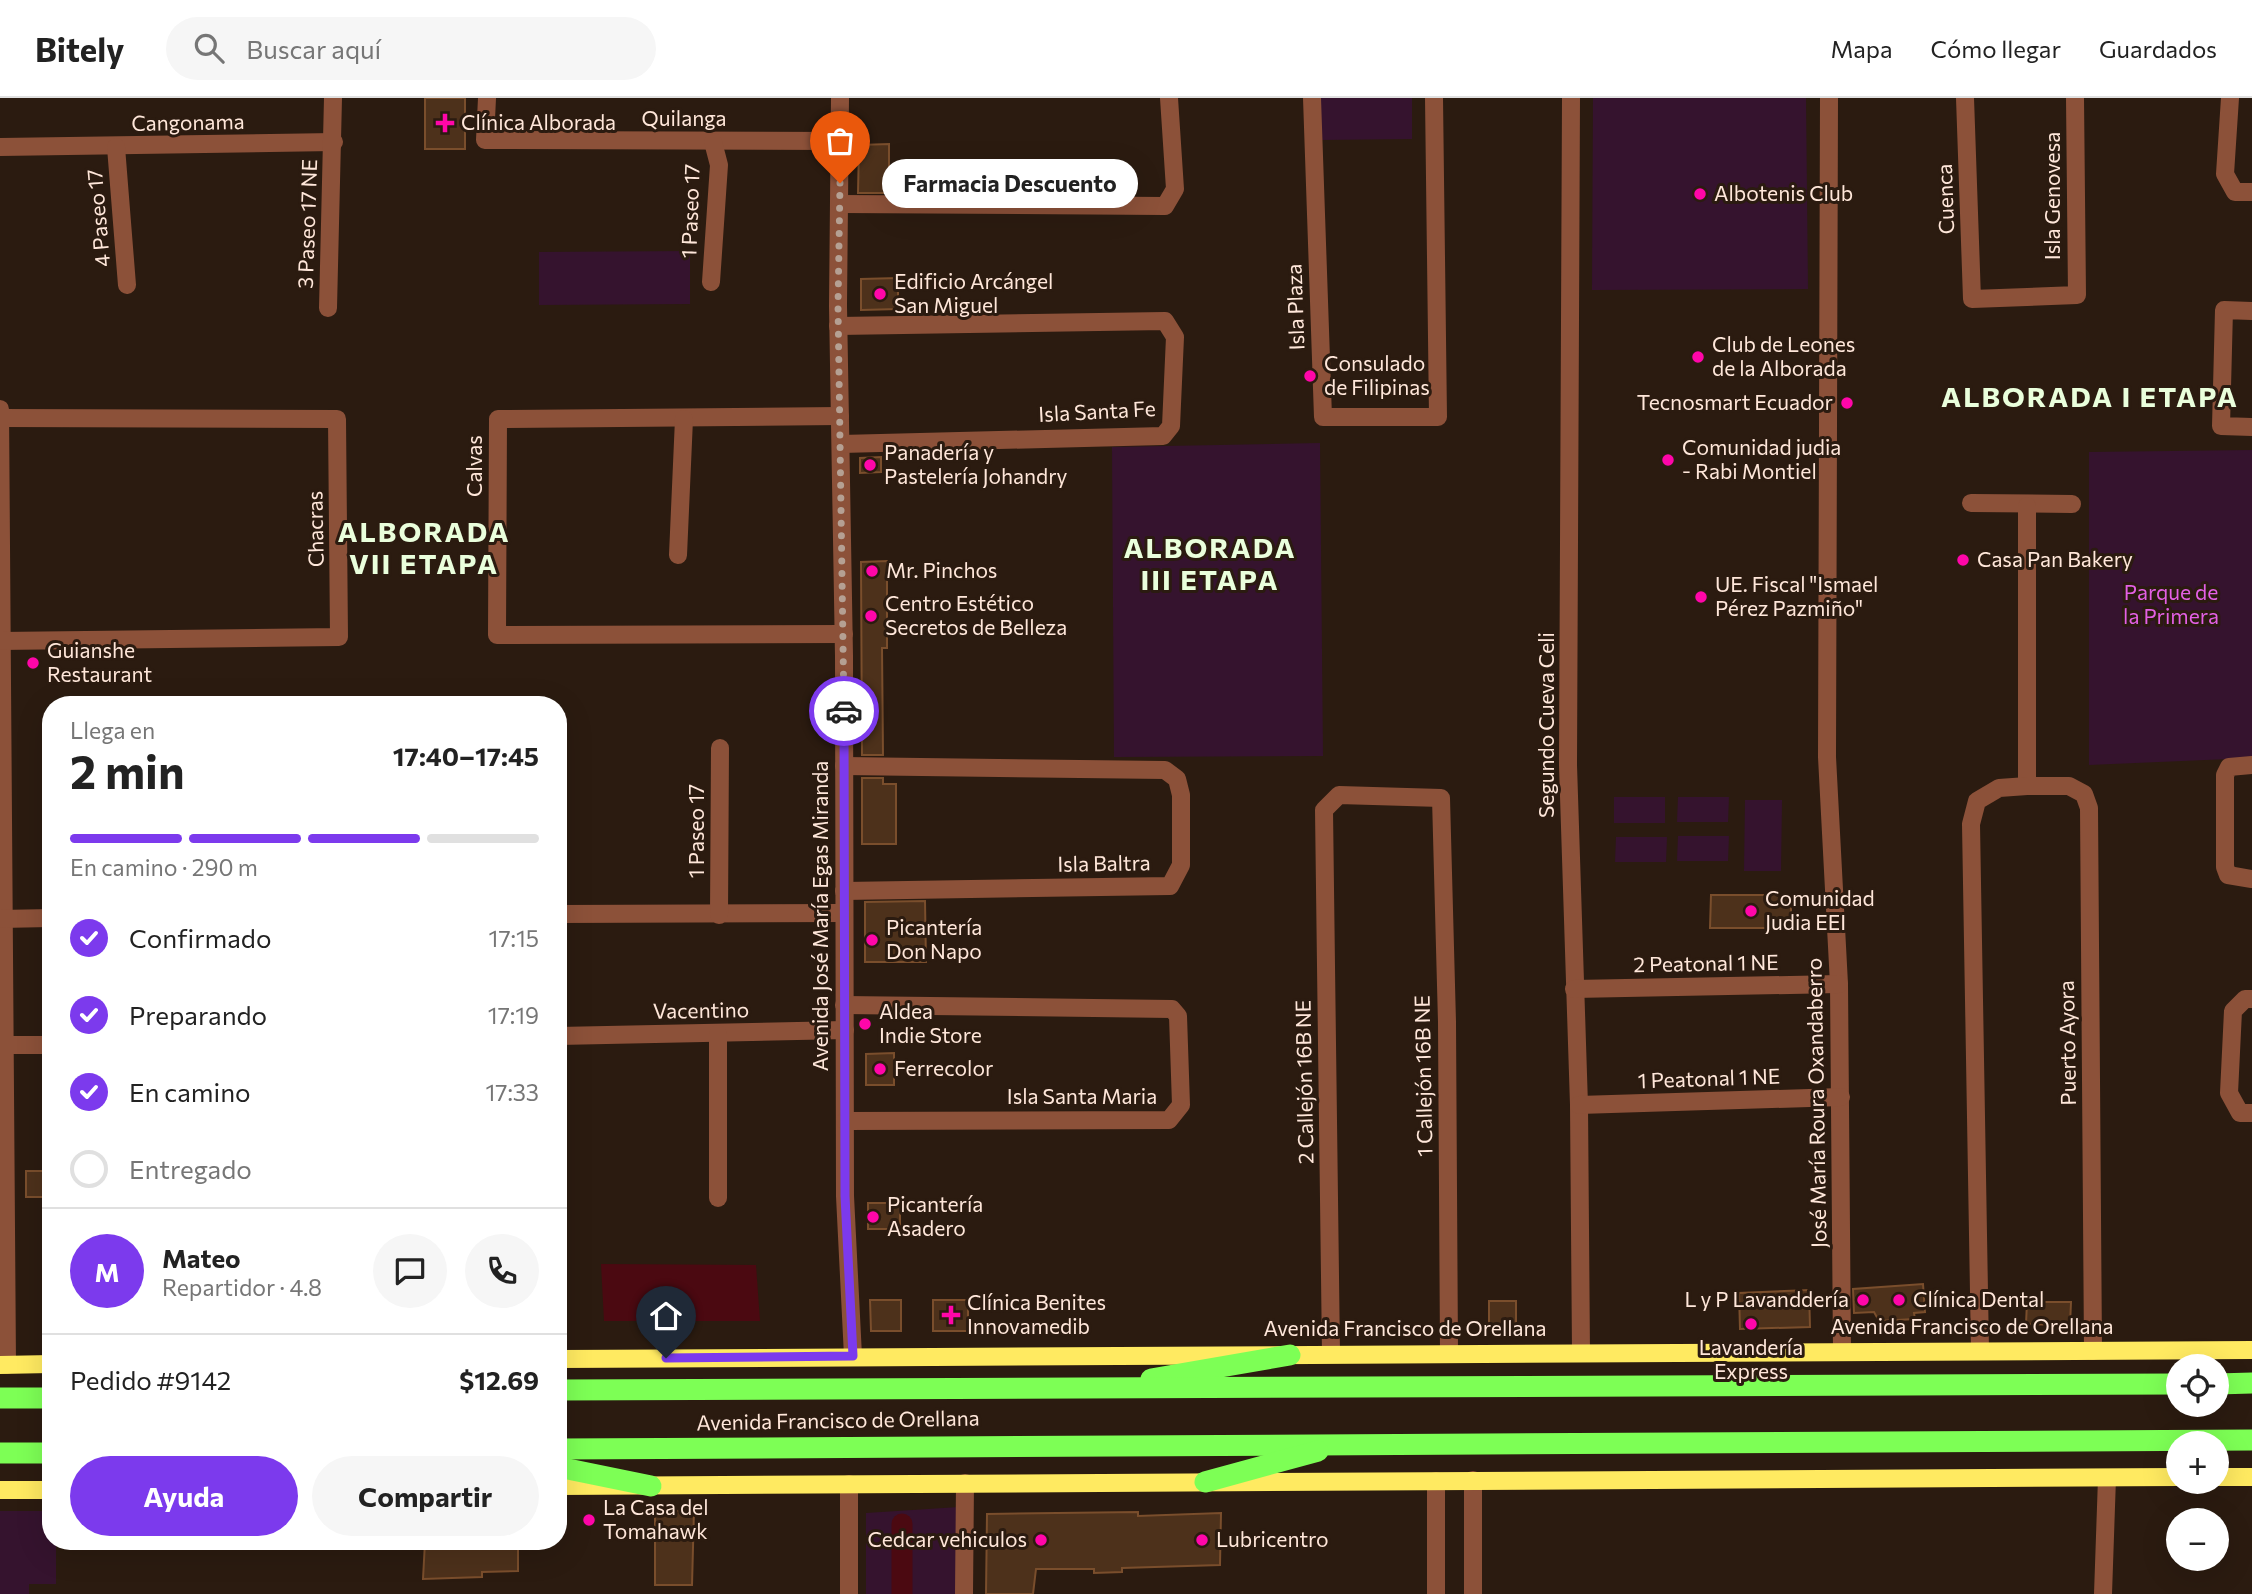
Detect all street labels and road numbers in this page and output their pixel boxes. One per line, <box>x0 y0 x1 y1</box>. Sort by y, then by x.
street label: Quilanga <box>642 105 726 130</box>
street label: Cangonama <box>131 108 245 135</box>
street label: Isla Genovesa <box>2039 132 2064 260</box>
street label: 3 Paseo 17 NE <box>292 159 321 289</box>
street label: 1 Paseo 17 <box>675 163 704 259</box>
street label: Cuenca <box>1931 163 1958 235</box>
street label: 4 Paseo 17 <box>81 168 114 268</box>
street label: Isla Plaza <box>1280 263 1309 351</box>
street label: Isla Santa Fe <box>1038 395 1156 426</box>
street label: Calvas <box>461 435 486 497</box>
street label: Chacras <box>301 491 328 567</box>
street label: Segundo Cueva Celi <box>1533 632 1558 818</box>
street label: Avenida José María Egas Miranda <box>807 761 832 1071</box>
street label: 1 Paseo 17 <box>683 784 708 878</box>
street label: Isla Baltra <box>1057 849 1151 876</box>
street label: 2 Peatonal 1 NE <box>1633 949 1779 976</box>
street label: José María Roura Oxandaberro <box>1800 958 1831 1248</box>
street label: Puerto Ayora <box>2053 980 2080 1106</box>
street label: 1 Callejón 16B NE <box>1409 995 1436 1157</box>
street label: Vacentino <box>653 996 749 1023</box>
street label: 2 Callejón 16B NE <box>1290 1000 1317 1164</box>
street label: 1 Peatonal 1 NE <box>1637 1063 1781 1092</box>
street label: Isla Santa Maria <box>1007 1083 1157 1108</box>
street label: Avenida Francisco de Orellana <box>1830 1313 2114 1338</box>
street label: Avenida Francisco de Orellana <box>1263 1315 1547 1340</box>
street label: Avenida Francisco de Orellana <box>696 1405 980 1434</box>

